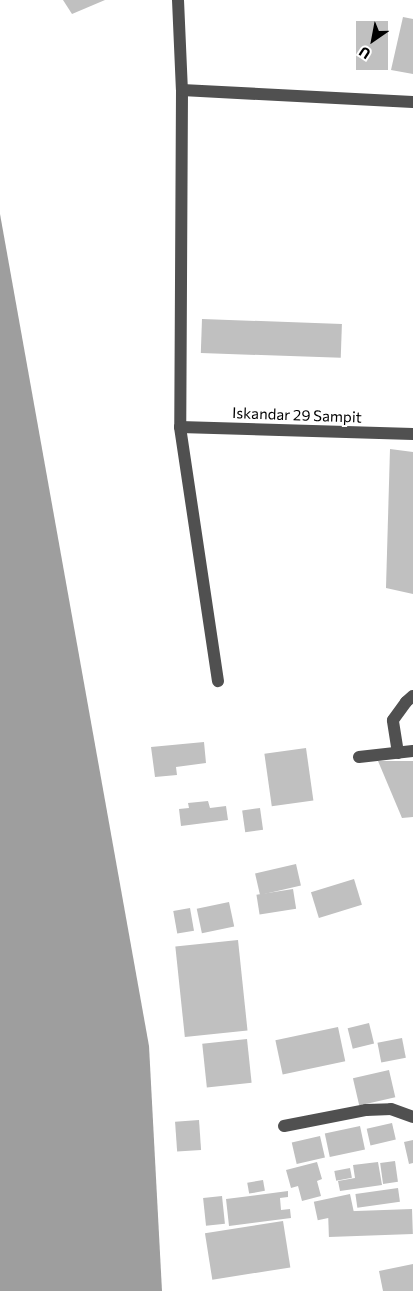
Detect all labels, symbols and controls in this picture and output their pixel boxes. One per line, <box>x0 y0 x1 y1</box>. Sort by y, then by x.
north arrow <box>348 15 398 65</box>
text: U <box>356 43 373 63</box>
street label: Iskandar 29 Sampit <box>232 404 362 426</box>

